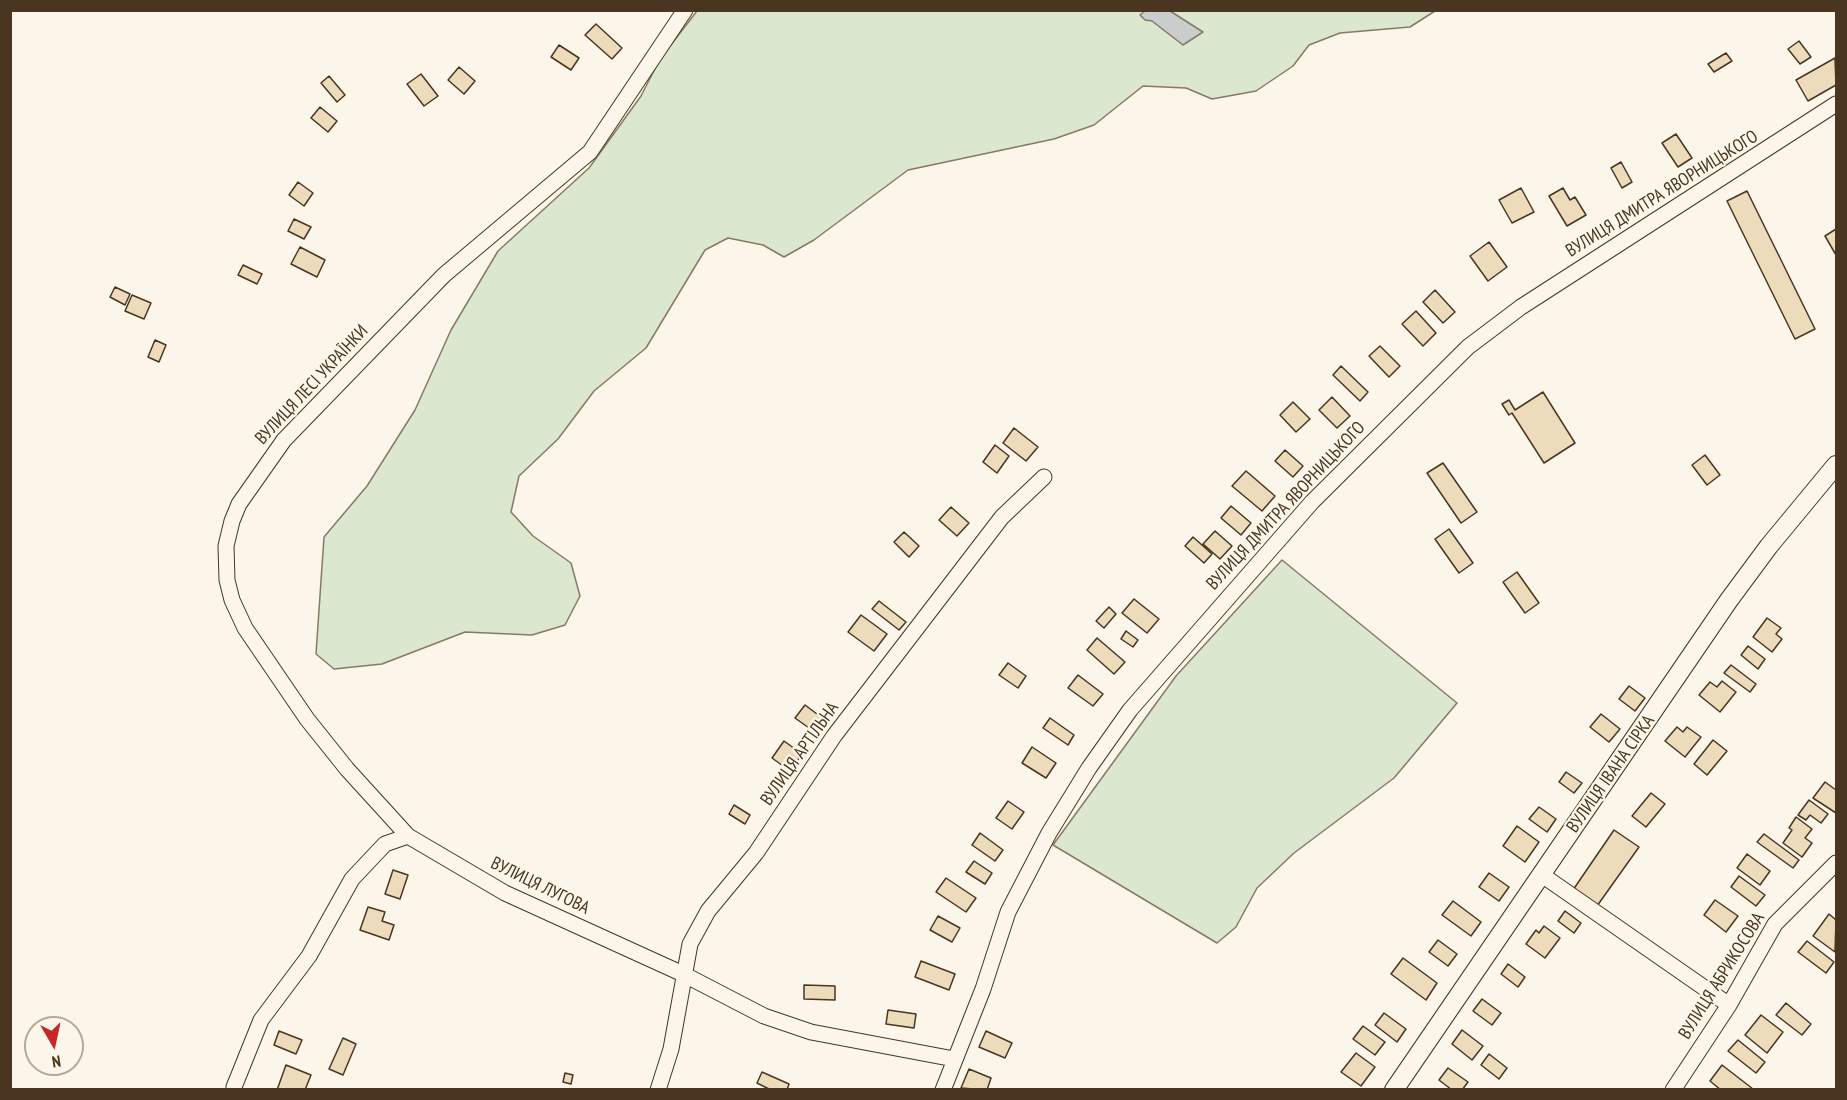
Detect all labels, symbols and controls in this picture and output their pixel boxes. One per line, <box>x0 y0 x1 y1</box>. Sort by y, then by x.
street label: ВУЛИЦЯ ДМИТРА ЯВОРНИЦЬКОГО <box>1562 126 1762 262</box>
street label: ВУЛИЦЯ ЛЕСІ УКРАЇНКИ <box>251 321 373 449</box>
street label: ВУЛИЦЯ ДМИТРА ЯВОРНИЦЬКОГО <box>1202 417 1370 595</box>
street label: ВУЛИЦЯ АРТІЛЬНА <box>756 698 844 810</box>
street label: ВУЛИЦЯ ІВАНА СІРКА <box>1562 711 1660 837</box>
street label: ВУЛИЦЯ ЛУГОВА <box>487 853 593 919</box>
street label: ВУЛИЦЯ АБРИКОСОВА <box>1674 909 1770 1043</box>
north arrow <box>24 1016 84 1076</box>
text: N <box>51 1051 62 1072</box>

